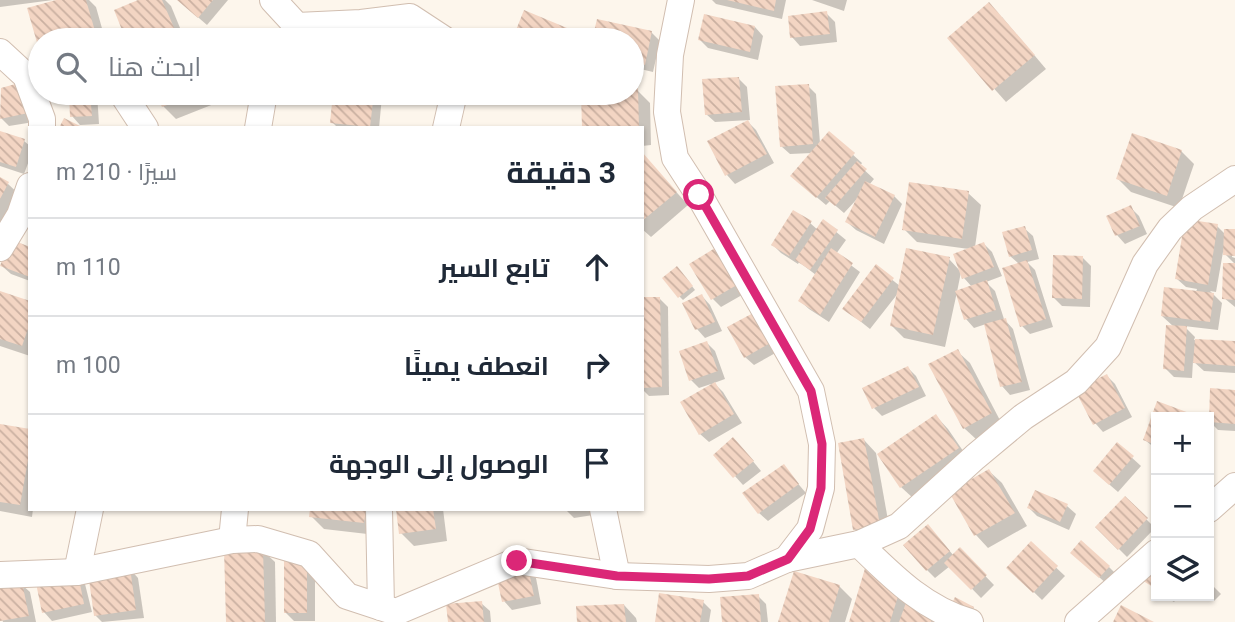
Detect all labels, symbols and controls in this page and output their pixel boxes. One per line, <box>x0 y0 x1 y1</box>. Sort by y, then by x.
search box <box>28 28 644 105</box>
icon: search <box>52 48 90 86</box>
text: ابحث هنا <box>108 52 201 82</box>
text: 3 دقيقة <box>507 155 616 190</box>
text: سيرًا · 210 m <box>56 159 177 186</box>
route start <box>683 179 714 210</box>
icon: ahead <box>578 248 616 286</box>
text: تابع السير <box>439 253 549 283</box>
text: 110 m <box>56 254 121 281</box>
icon: right <box>578 346 616 384</box>
text: انعطف يمينًا <box>404 351 549 381</box>
text: 100 m <box>56 352 121 379</box>
map controls <box>1151 412 1214 601</box>
button: + <box>1151 412 1214 475</box>
icon: arrive <box>578 444 616 482</box>
text: الوصول إلى الوجهة <box>329 449 549 479</box>
button: − <box>1151 475 1214 538</box>
button: layers <box>1151 538 1214 601</box>
route end <box>501 545 532 576</box>

